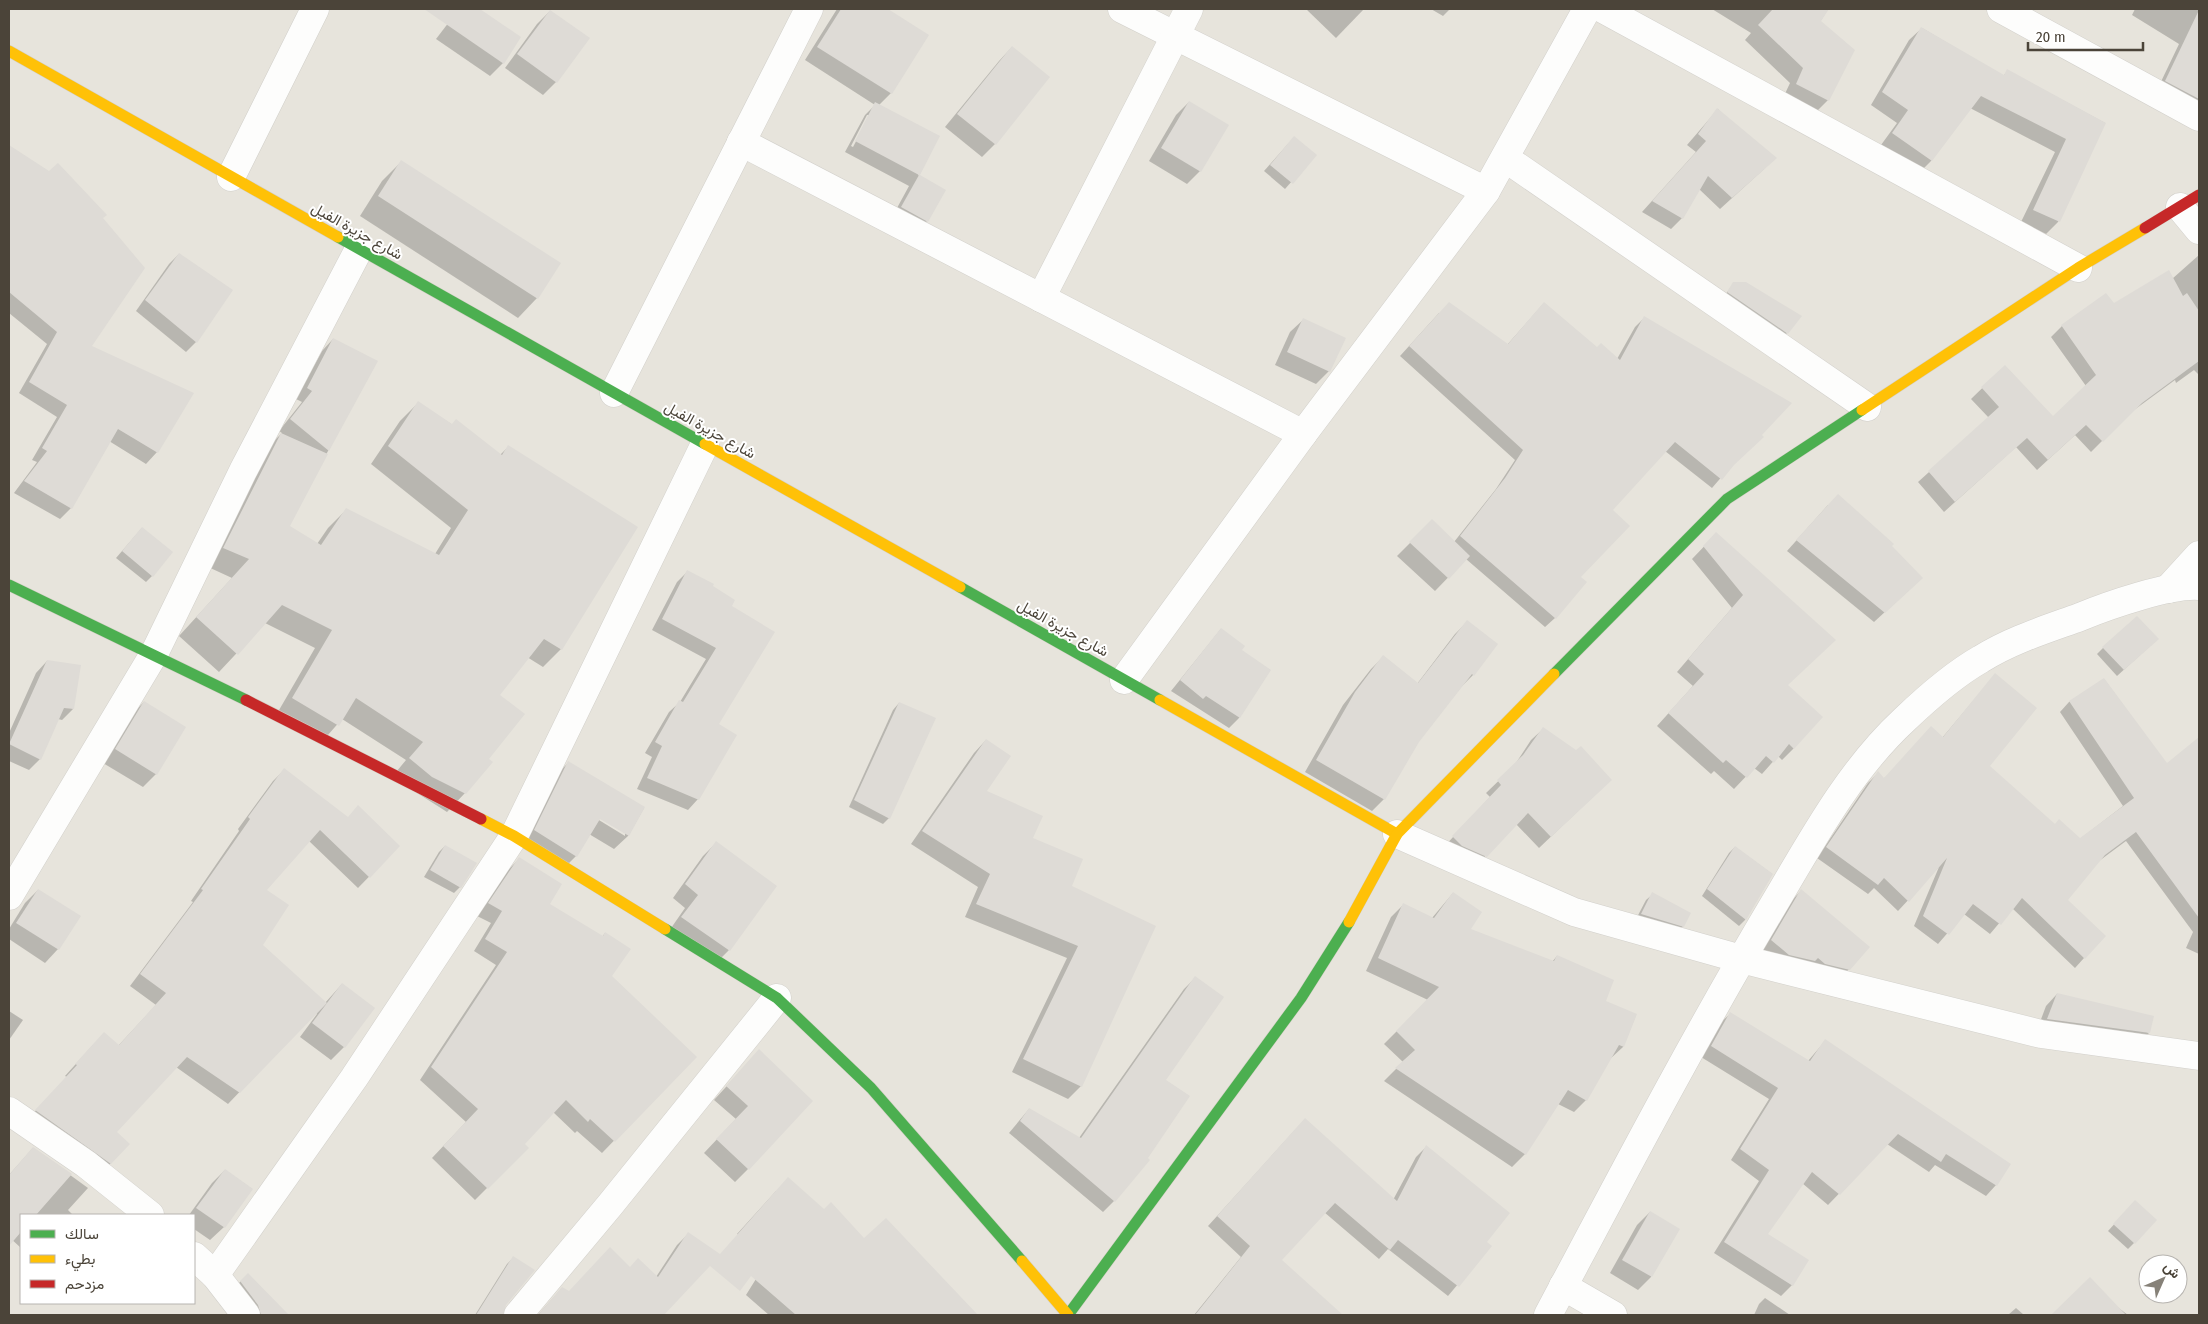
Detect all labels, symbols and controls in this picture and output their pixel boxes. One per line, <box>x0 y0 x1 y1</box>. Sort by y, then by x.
scale bar <box>2028 20 2143 52</box>
text: 20 m <box>2036 28 2066 46</box>
street label: شارع جزيرة الفيل <box>307 199 406 265</box>
street label: شارع جزيرة الفيل <box>660 398 759 464</box>
street label: شارع جزيرة الفيل <box>1013 596 1112 662</box>
legend <box>20 1214 195 1304</box>
text: سالك <box>65 1225 99 1243</box>
text: بطيء <box>65 1250 95 1272</box>
north arrow <box>2138 1254 2188 1304</box>
text: ش <box>2160 1258 2184 1282</box>
text: مزدحم <box>65 1275 104 1294</box>

